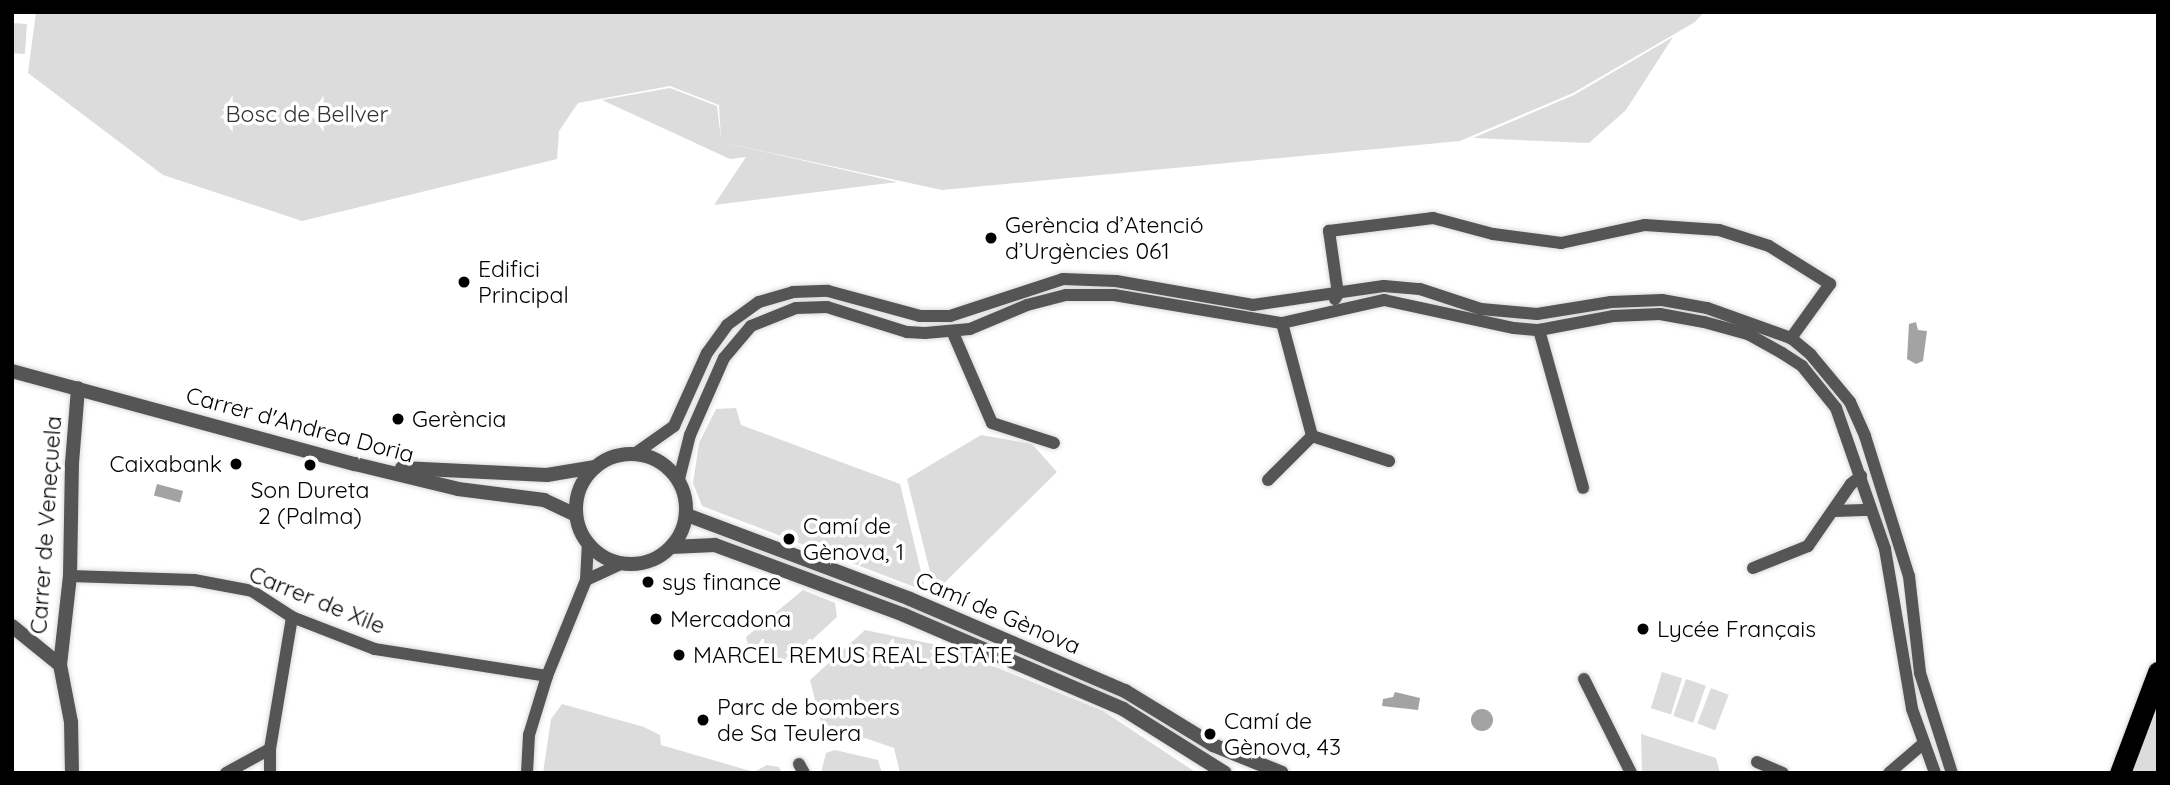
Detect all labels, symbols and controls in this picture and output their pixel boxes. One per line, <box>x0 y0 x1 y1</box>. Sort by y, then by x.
park label: Bosc de Bellver <box>226 100 388 128</box>
place label: Gerència d’Atenció d’Urgències 061 <box>1005 211 1204 265</box>
marker: Gerència d’Atenció d’Urgències 061 <box>983 230 999 246</box>
place label: Edifici Principal <box>478 255 569 309</box>
marker: Edifici Principal <box>456 274 472 290</box>
street label: Carrer d'Andrea Doria <box>183 381 417 469</box>
place label: Gerència <box>412 405 506 433</box>
marker: Gerència <box>390 411 406 427</box>
street label: Carrer de Veneçuela <box>25 415 67 635</box>
place label: Caixabank <box>110 450 222 478</box>
marker: Caixabank <box>228 456 244 472</box>
marker: Son Dureta 2 (Palma) <box>302 457 318 473</box>
place label: Son Dureta 2 (Palma) <box>250 476 370 530</box>
place label: Camí de Gènova, 1 <box>803 512 904 566</box>
marker: Camí de Gènova, 1 <box>781 531 797 547</box>
street label: Carrer de Xile <box>245 560 389 640</box>
street label: Camí de Gènova <box>911 566 1085 660</box>
place label: sys finance <box>662 568 781 596</box>
marker: sys finance <box>640 574 656 590</box>
place label: Mercadona <box>670 605 791 633</box>
marker: Mercadona <box>648 611 664 627</box>
place label: Lycée Français <box>1657 615 1816 643</box>
marker: Lycée Français <box>1635 621 1651 637</box>
place label: MARCEL REMUS REAL ESTATE <box>693 641 1013 669</box>
marker: MARCEL REMUS REAL ESTATE <box>671 647 687 663</box>
place label: Parc de bombers de Sa Teulera <box>717 693 900 747</box>
place label: Camí de Gènova, 43 <box>1224 707 1341 761</box>
marker: Parc de bombers de Sa Teulera <box>695 712 711 728</box>
marker: Camí de Gènova, 43 <box>1202 726 1218 742</box>

